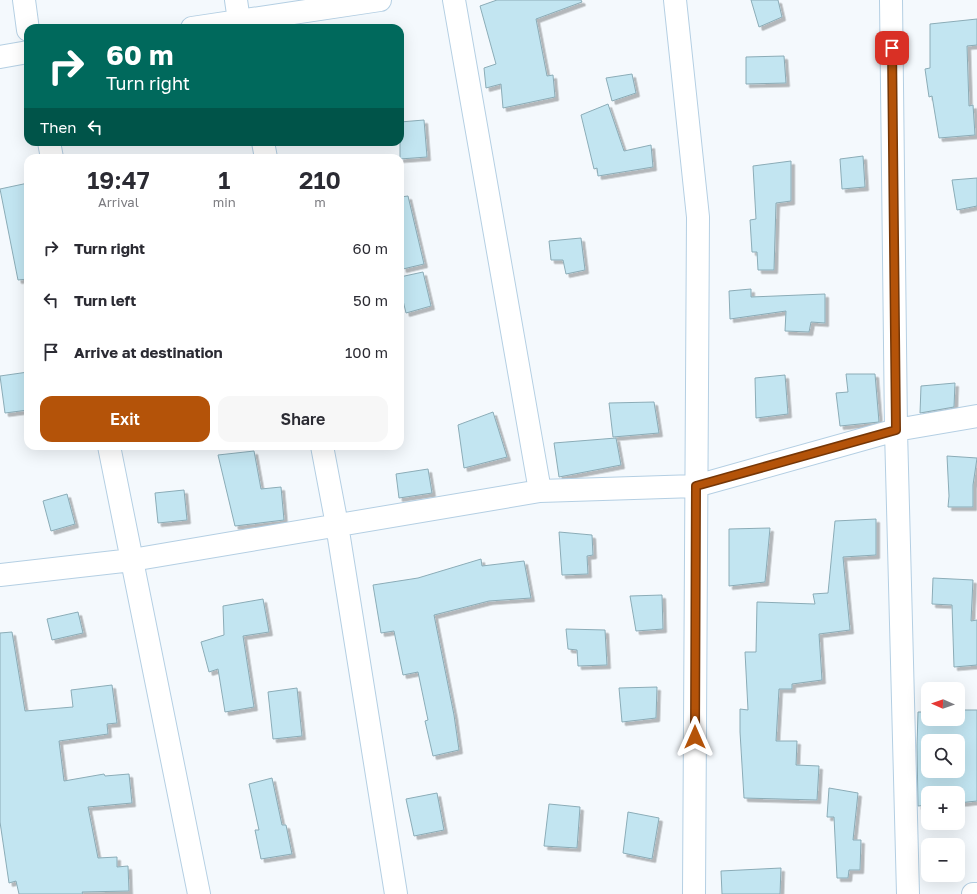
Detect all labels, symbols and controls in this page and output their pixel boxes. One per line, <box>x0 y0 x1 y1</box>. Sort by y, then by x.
pin <box>875 31 909 65</box>
icon: arrive <box>881 37 903 59</box>
text: 60 m <box>106 38 173 71</box>
icon: right <box>40 40 92 92</box>
text: Turn right <box>106 72 190 94</box>
icon: left <box>84 116 106 138</box>
text: Then <box>40 118 76 136</box>
text: 19:47 <box>87 165 150 194</box>
text: 1 <box>218 165 230 194</box>
text: 210 <box>299 165 341 194</box>
text: Arrival <box>98 194 139 210</box>
text: min <box>213 194 236 210</box>
text: m <box>314 194 326 210</box>
icon: right <box>40 237 62 259</box>
text: Turn right <box>74 239 145 257</box>
text: 60 m <box>353 239 388 257</box>
icon: left <box>40 289 62 311</box>
text: Turn left <box>74 291 136 309</box>
text: 50 m <box>353 291 388 309</box>
icon: arrive <box>40 341 62 363</box>
text: Arrive at destination <box>74 343 223 361</box>
text: 100 m <box>345 343 388 361</box>
button: Exit <box>40 396 210 442</box>
button: Share <box>218 396 388 442</box>
north arrow <box>921 682 965 726</box>
map controls <box>921 682 965 882</box>
position arrow <box>674 716 716 758</box>
button: search <box>921 734 965 778</box>
button: + <box>921 786 965 830</box>
button: − <box>921 838 965 882</box>

